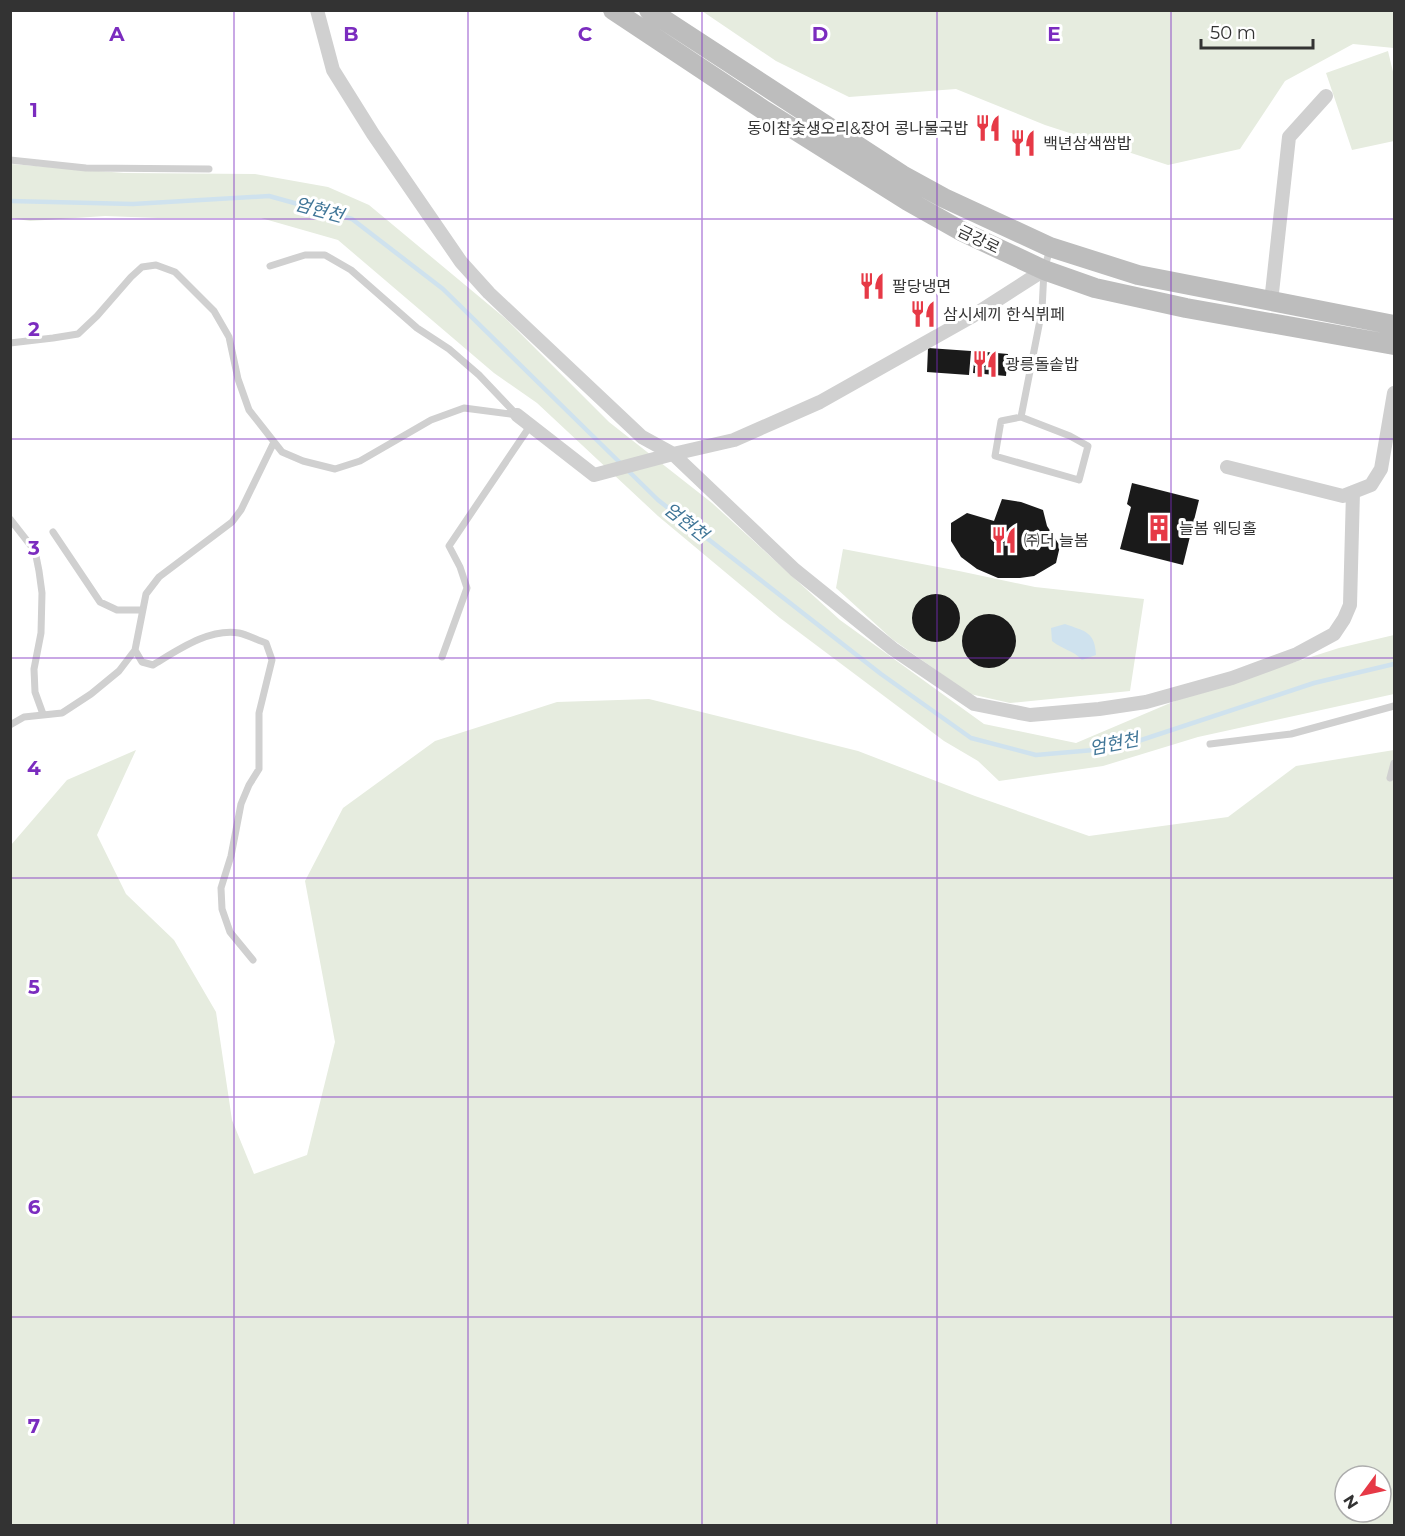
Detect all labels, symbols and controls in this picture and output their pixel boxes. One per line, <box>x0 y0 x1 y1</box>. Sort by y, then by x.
scale bar <box>1201 12 1314 50</box>
text: A <box>108 22 125 46</box>
text: B <box>343 22 359 46</box>
text: C <box>578 22 593 46</box>
text: D <box>812 22 828 46</box>
text: E <box>1047 22 1061 46</box>
text: 50 m <box>1210 22 1256 44</box>
text: 1 <box>30 98 38 122</box>
restaurant icon: 동이참숯생오리&장어 콩나물국밥 <box>973 113 1003 143</box>
place label: 동이참숯생오리&장어 콩나물국밥 <box>747 119 968 138</box>
restaurant icon: 백년삼색쌈밥 <box>1008 128 1038 158</box>
place label: 백년삼색쌈밥 <box>1043 134 1132 153</box>
water label: 엄현천 <box>292 193 348 228</box>
street label: 금강로 <box>955 221 1003 258</box>
restaurant icon: 팔당냉면 <box>857 271 887 301</box>
place label: 팔당냉면 <box>892 277 951 296</box>
restaurant icon: 삼시세끼 한식뷔페 <box>908 299 938 329</box>
place label: 삼시세끼 한식뷔페 <box>943 305 1065 324</box>
text: 2 <box>28 317 40 341</box>
restaurant icon: 광릉돌솥밥 <box>970 349 1000 379</box>
place label: 광릉돌솥밥 <box>1005 355 1079 374</box>
water label: 엄현천 <box>660 498 714 547</box>
building icon: 늘봄 웨딩홀 <box>1144 513 1174 543</box>
place label: 늘봄 웨딩홀 <box>1179 519 1257 538</box>
restaurant icon: ㈜더 늘봄 <box>989 525 1019 555</box>
place label: ㈜더 늘봄 <box>1024 531 1089 550</box>
text: 3 <box>27 536 40 560</box>
water label: 엄현천 <box>1088 728 1143 760</box>
text: 4 <box>27 756 41 780</box>
text: 5 <box>28 975 40 999</box>
text: 6 <box>28 1195 41 1219</box>
text: 7 <box>28 1414 40 1438</box>
north arrow <box>1333 1464 1393 1524</box>
text: N <box>1339 1491 1362 1512</box>

